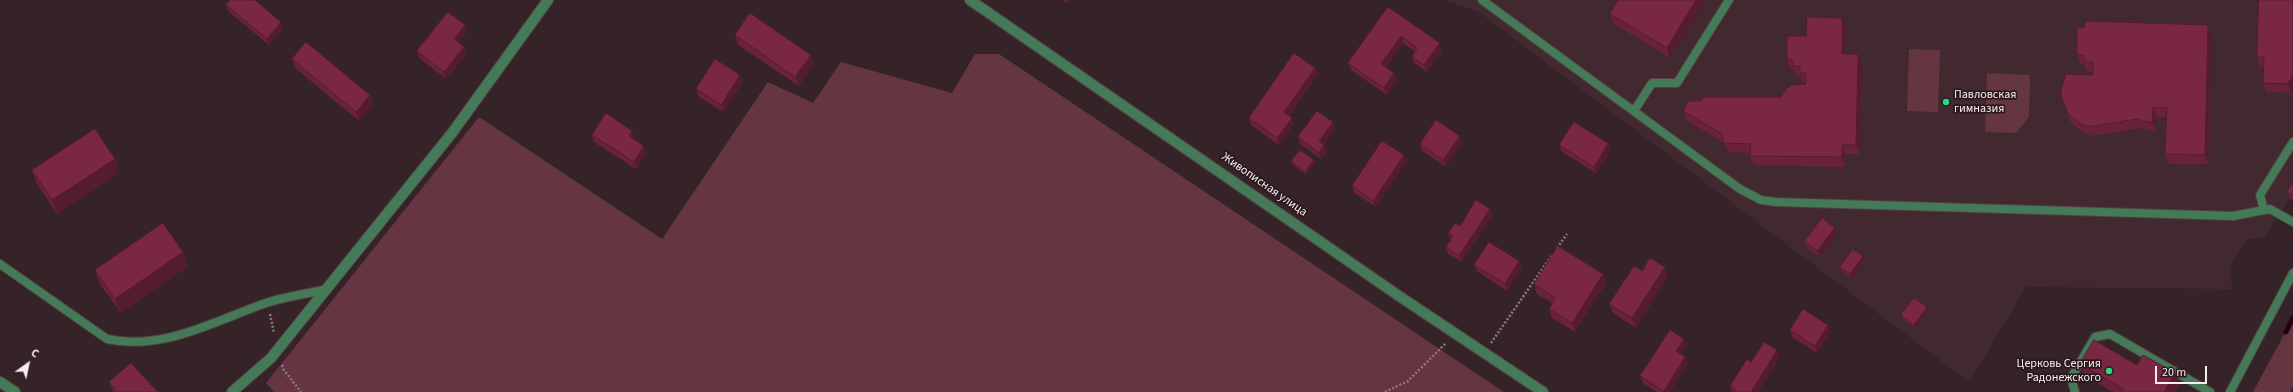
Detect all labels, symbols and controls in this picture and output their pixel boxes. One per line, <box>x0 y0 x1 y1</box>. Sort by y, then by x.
place label: Павловская гимназия <box>1954 88 2016 116</box>
marker: Павловская гимназия <box>1941 97 1951 107</box>
street label: Живописная улица <box>1218 150 1310 220</box>
north arrow <box>8 344 48 384</box>
text: С <box>28 345 42 362</box>
place label: Церковь Сергия Радонежского <box>2017 357 2101 385</box>
scale bar <box>2157 358 2209 384</box>
text: 20 m <box>2162 364 2186 381</box>
marker: Церковь Сергия Радонежского <box>2104 366 2114 376</box>

